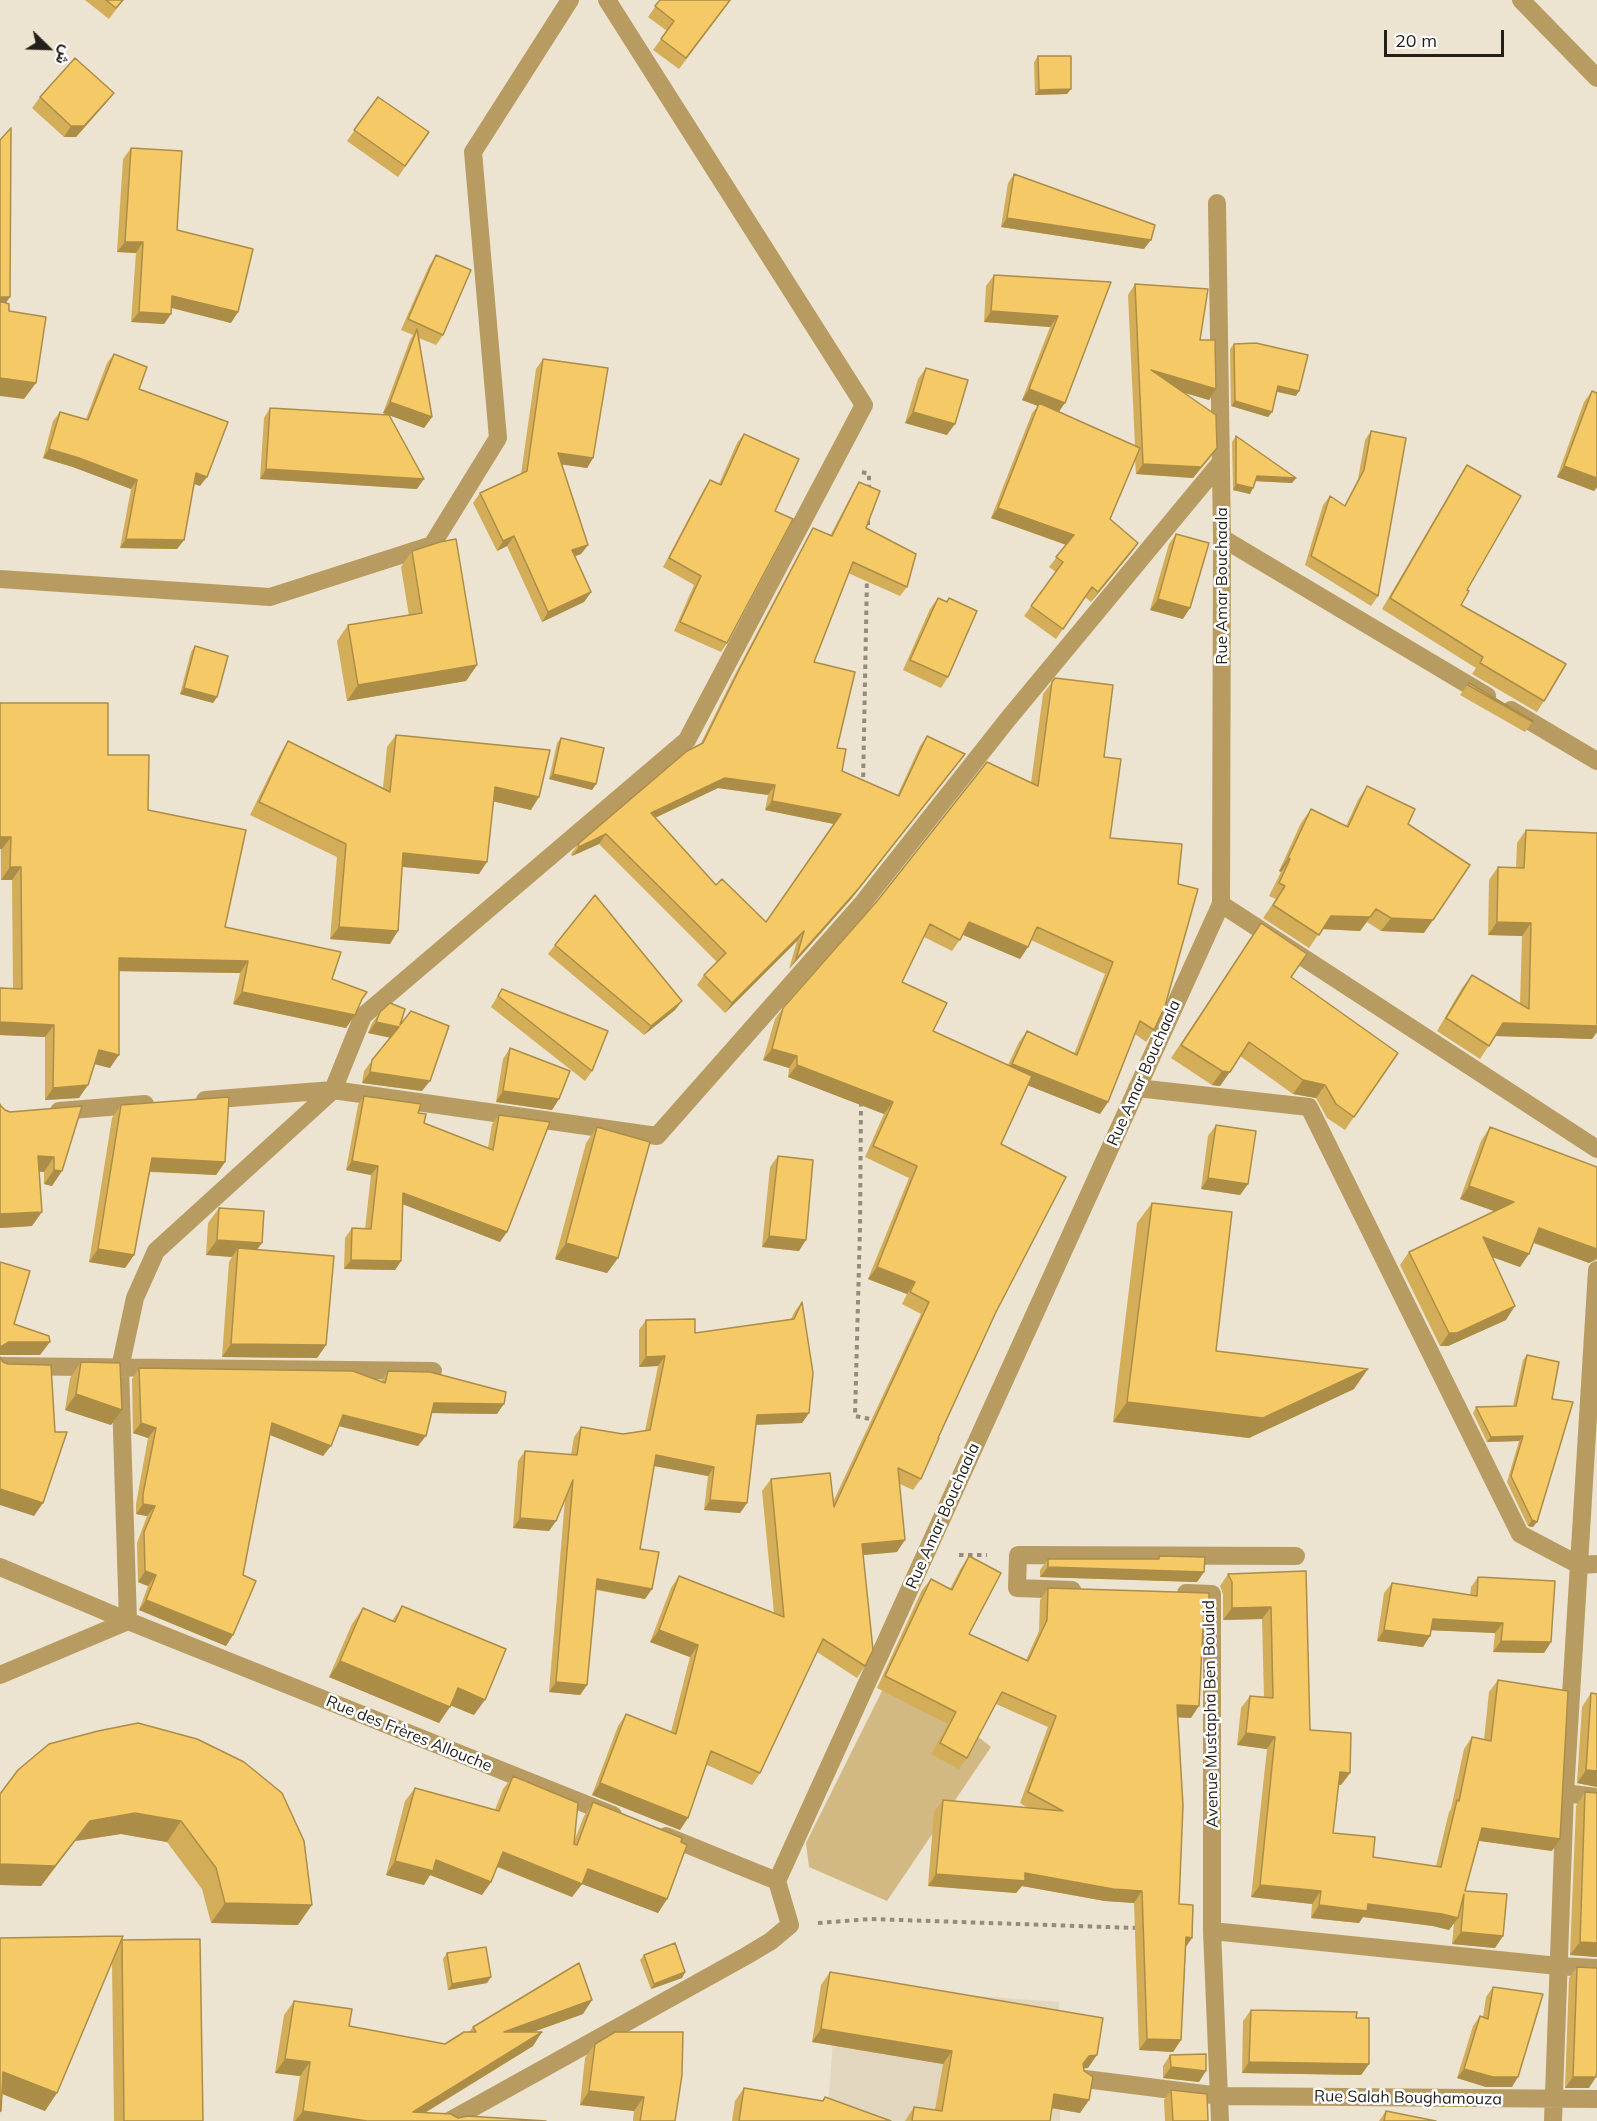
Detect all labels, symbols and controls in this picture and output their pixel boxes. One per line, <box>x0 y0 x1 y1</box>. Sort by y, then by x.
north arrow <box>18 18 78 78</box>
scale bar <box>1387 18 1507 56</box>
text: 20 m <box>1395 29 1437 52</box>
text: ش <box>52 42 78 68</box>
street label: Rue Amar Bouchaala <box>1212 507 1232 665</box>
street label: Rue Amar Bouchaala <box>1103 997 1185 1149</box>
street label: Rue Amar Bouchaala <box>902 1440 984 1592</box>
street label: Avenue Mustapha Ben Boulaid <box>1199 1600 1223 1828</box>
street label: Rue des Frères Allouche <box>323 1692 495 1776</box>
street label: Rue Salah Boughamouza <box>1314 2087 1502 2109</box>

